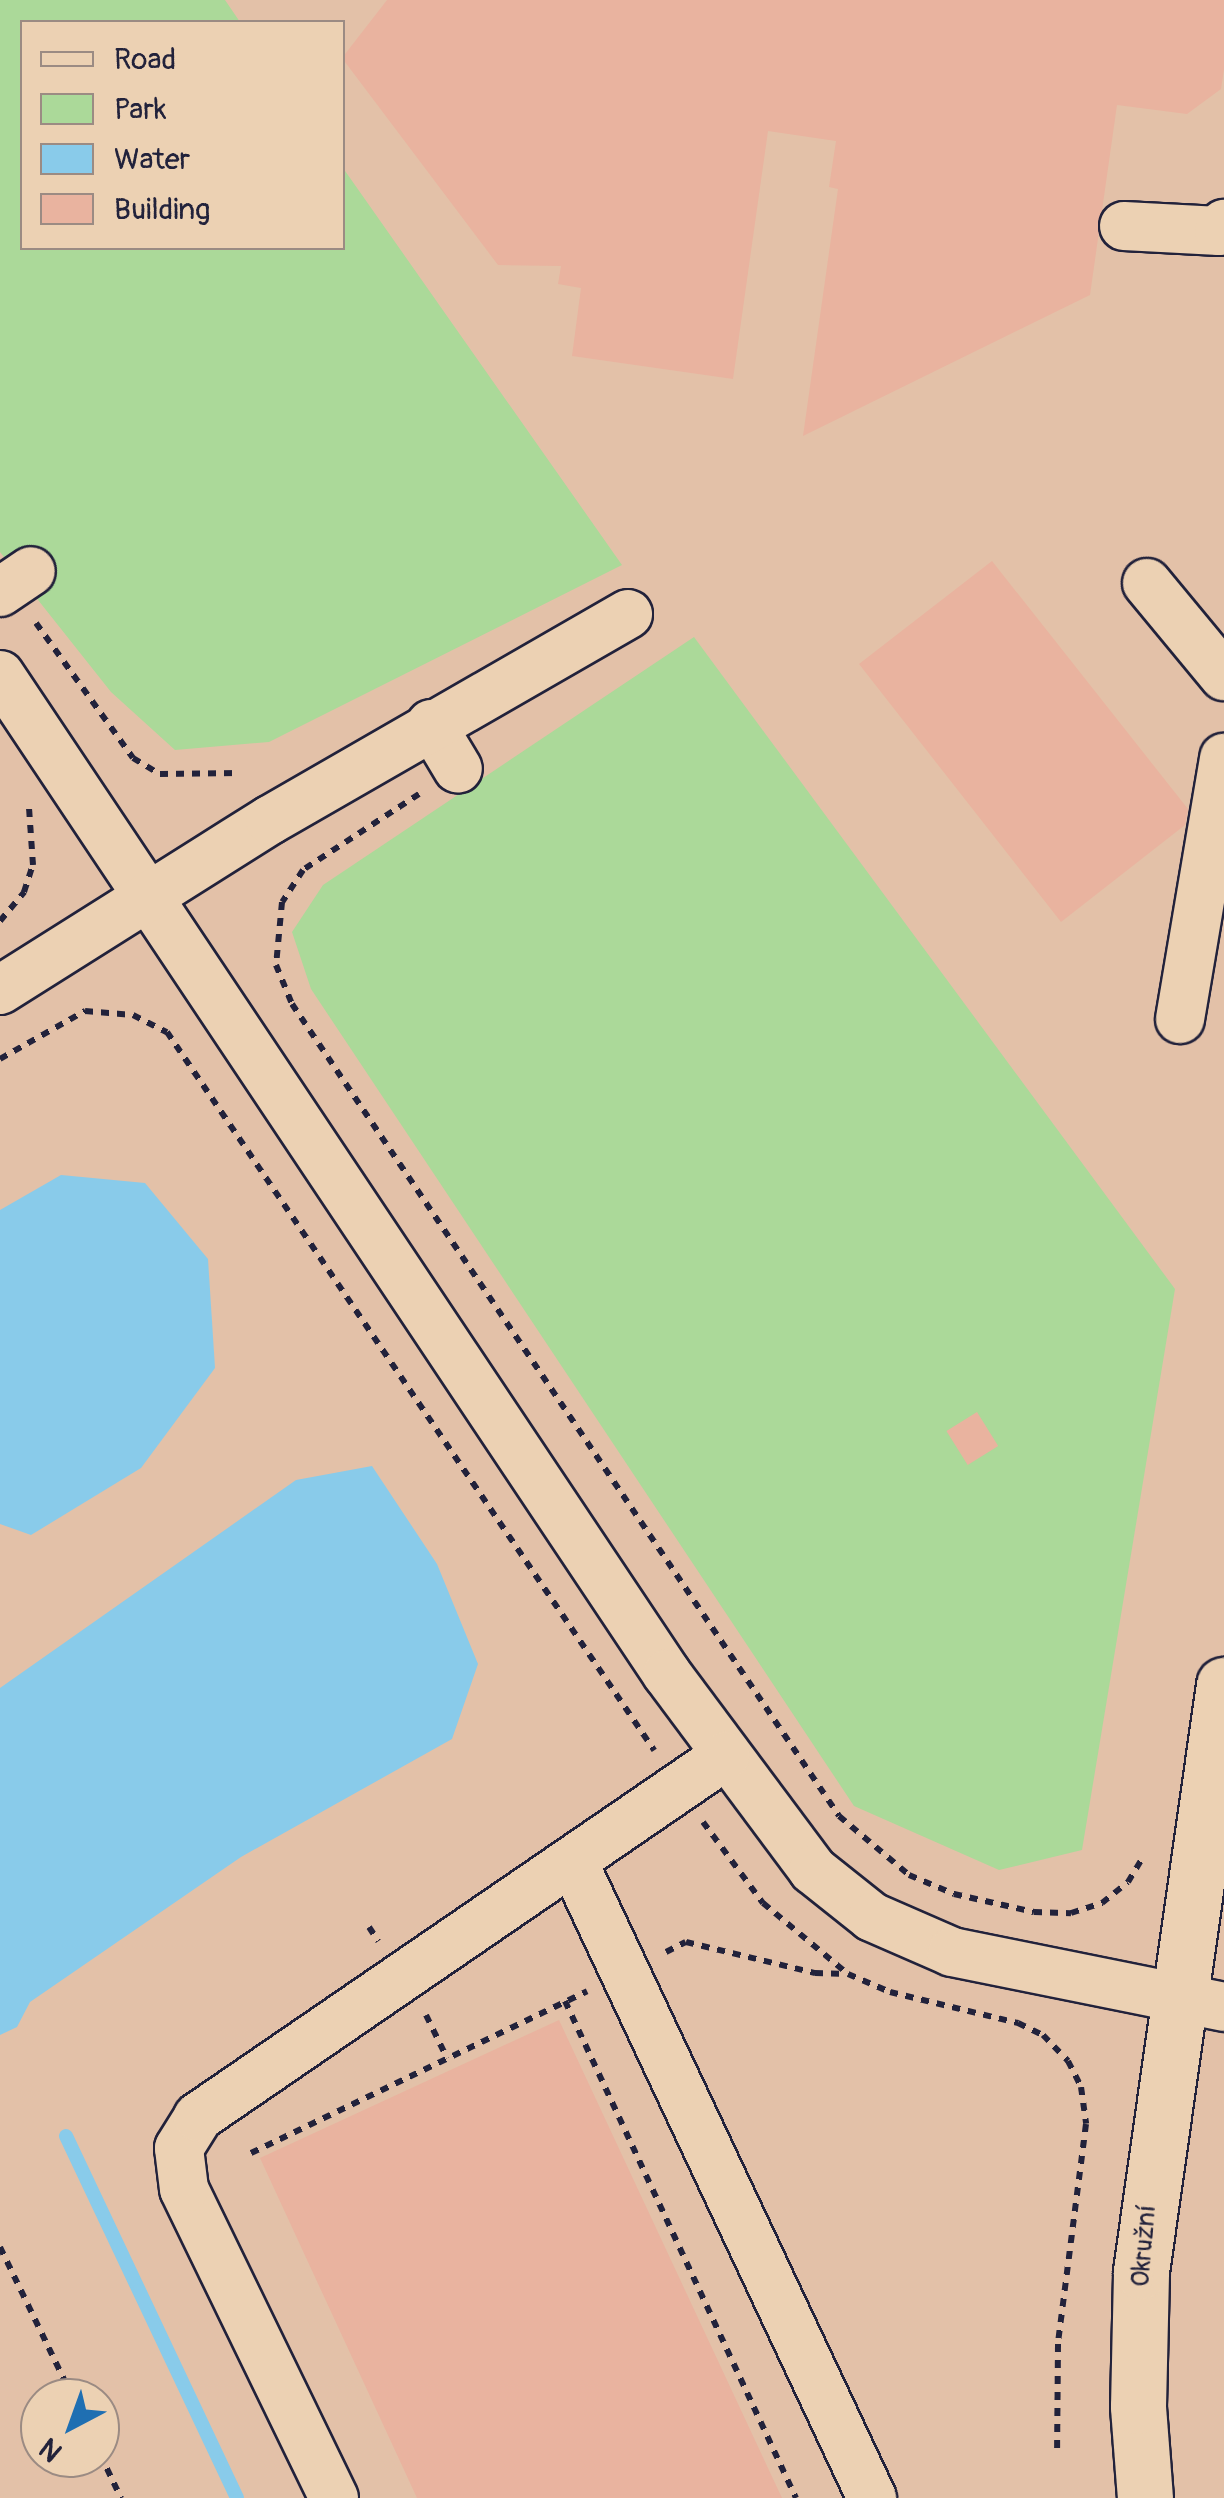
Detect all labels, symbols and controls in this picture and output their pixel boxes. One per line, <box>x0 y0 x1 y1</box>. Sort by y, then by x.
legend <box>20 20 345 250</box>
text: Road <box>114 41 176 78</box>
text: Park <box>114 91 167 128</box>
text: Water <box>114 141 190 178</box>
text: Building <box>114 191 210 228</box>
street label: Okružní <box>1126 2204 1164 2288</box>
north arrow <box>20 2378 120 2478</box>
text: N <box>33 2430 70 2469</box>

